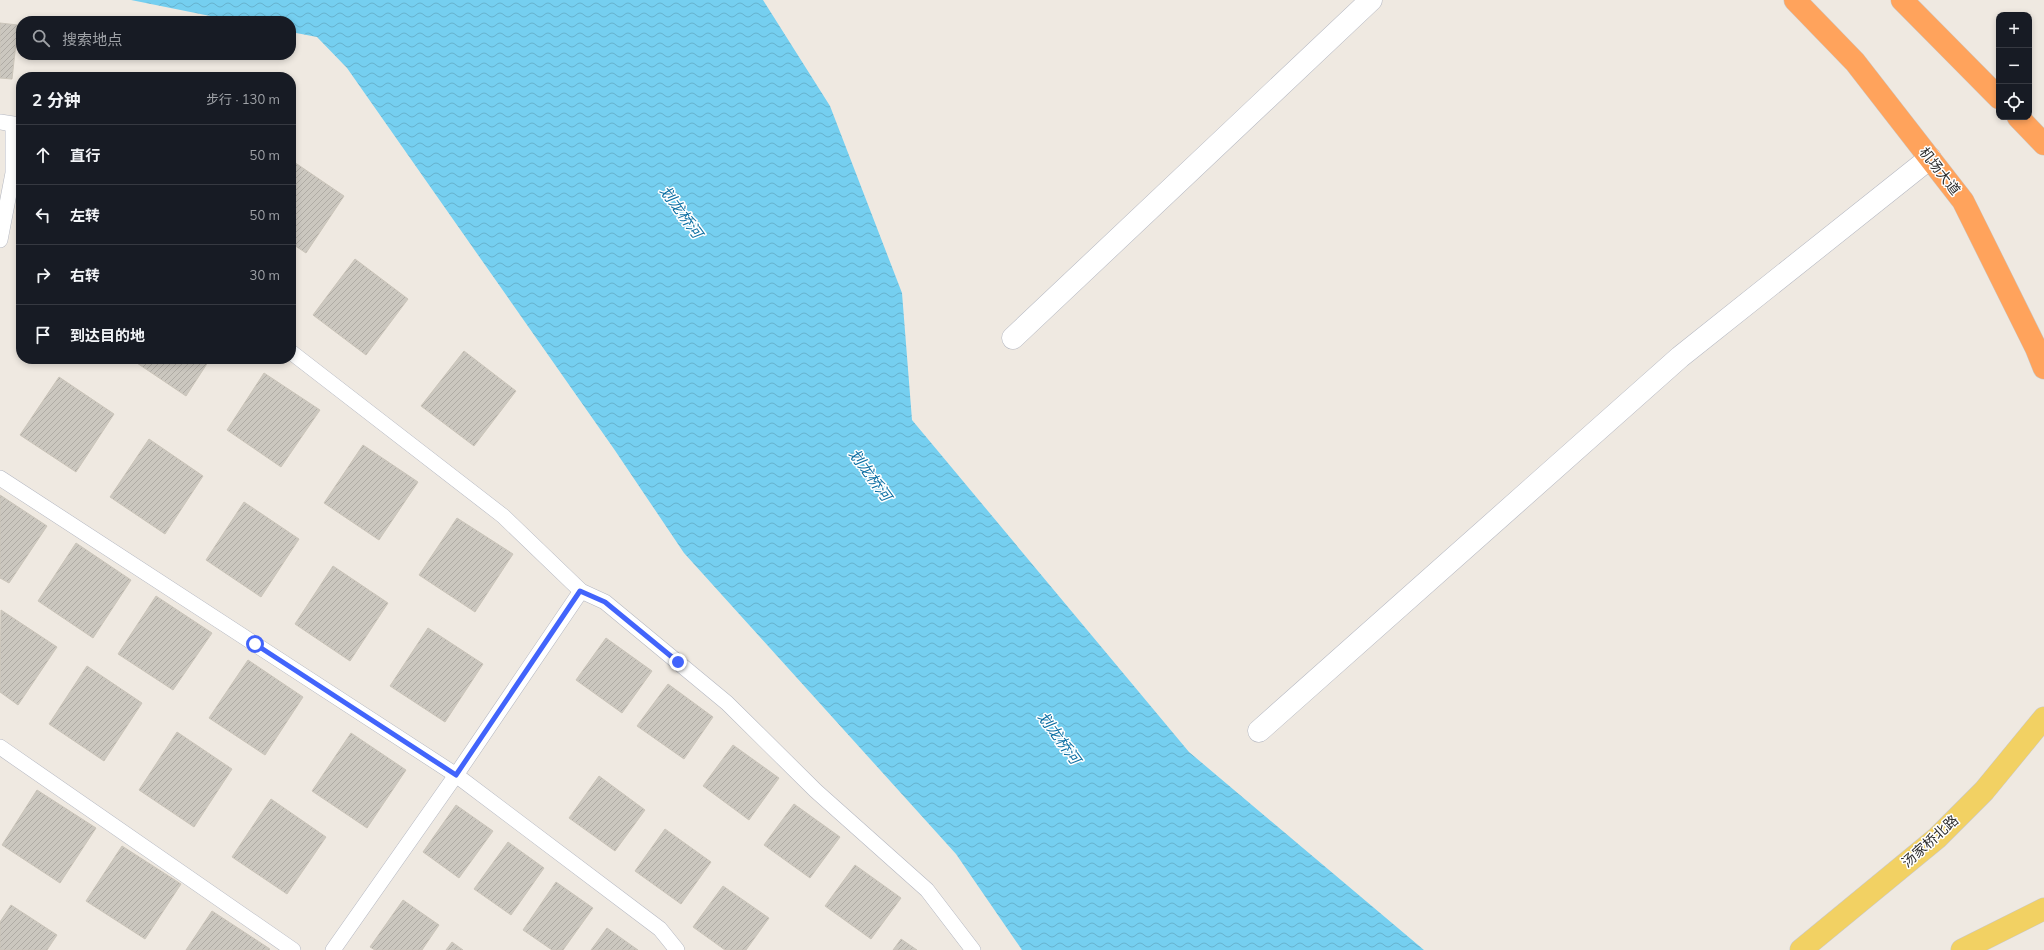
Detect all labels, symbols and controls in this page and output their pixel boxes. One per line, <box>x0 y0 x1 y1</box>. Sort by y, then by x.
map controls <box>1996 12 2032 120</box>
button: + <box>1996 12 2032 48</box>
search box <box>16 16 296 60</box>
icon: search <box>30 27 52 49</box>
text: 搜索地点 <box>62 30 122 49</box>
button: − <box>1996 48 2032 84</box>
button: locate <box>1996 84 2032 120</box>
text: 2 分钟 <box>32 89 81 110</box>
text: 步行 · 130 m <box>206 91 280 107</box>
street label: 机场大道 <box>1916 143 1964 199</box>
icon: ahead <box>32 144 54 166</box>
text: 直行 <box>70 146 100 165</box>
text: 50 m <box>250 147 280 163</box>
water label: 划龙桥河 <box>656 182 708 244</box>
icon: left <box>32 204 54 226</box>
text: 左转 <box>70 206 100 225</box>
text: 50 m <box>250 207 280 223</box>
icon: right <box>32 264 54 286</box>
text: 右转 <box>70 266 100 285</box>
text: 30 m <box>250 267 280 283</box>
icon: arrive <box>32 324 54 346</box>
text: 到达目的地 <box>70 326 145 345</box>
water label: 划龙桥河 <box>845 445 897 507</box>
route start <box>246 635 264 653</box>
route end <box>669 653 687 671</box>
water label: 划龙桥河 <box>1034 708 1086 770</box>
street label: 汤家桥北路 <box>1898 811 1962 871</box>

